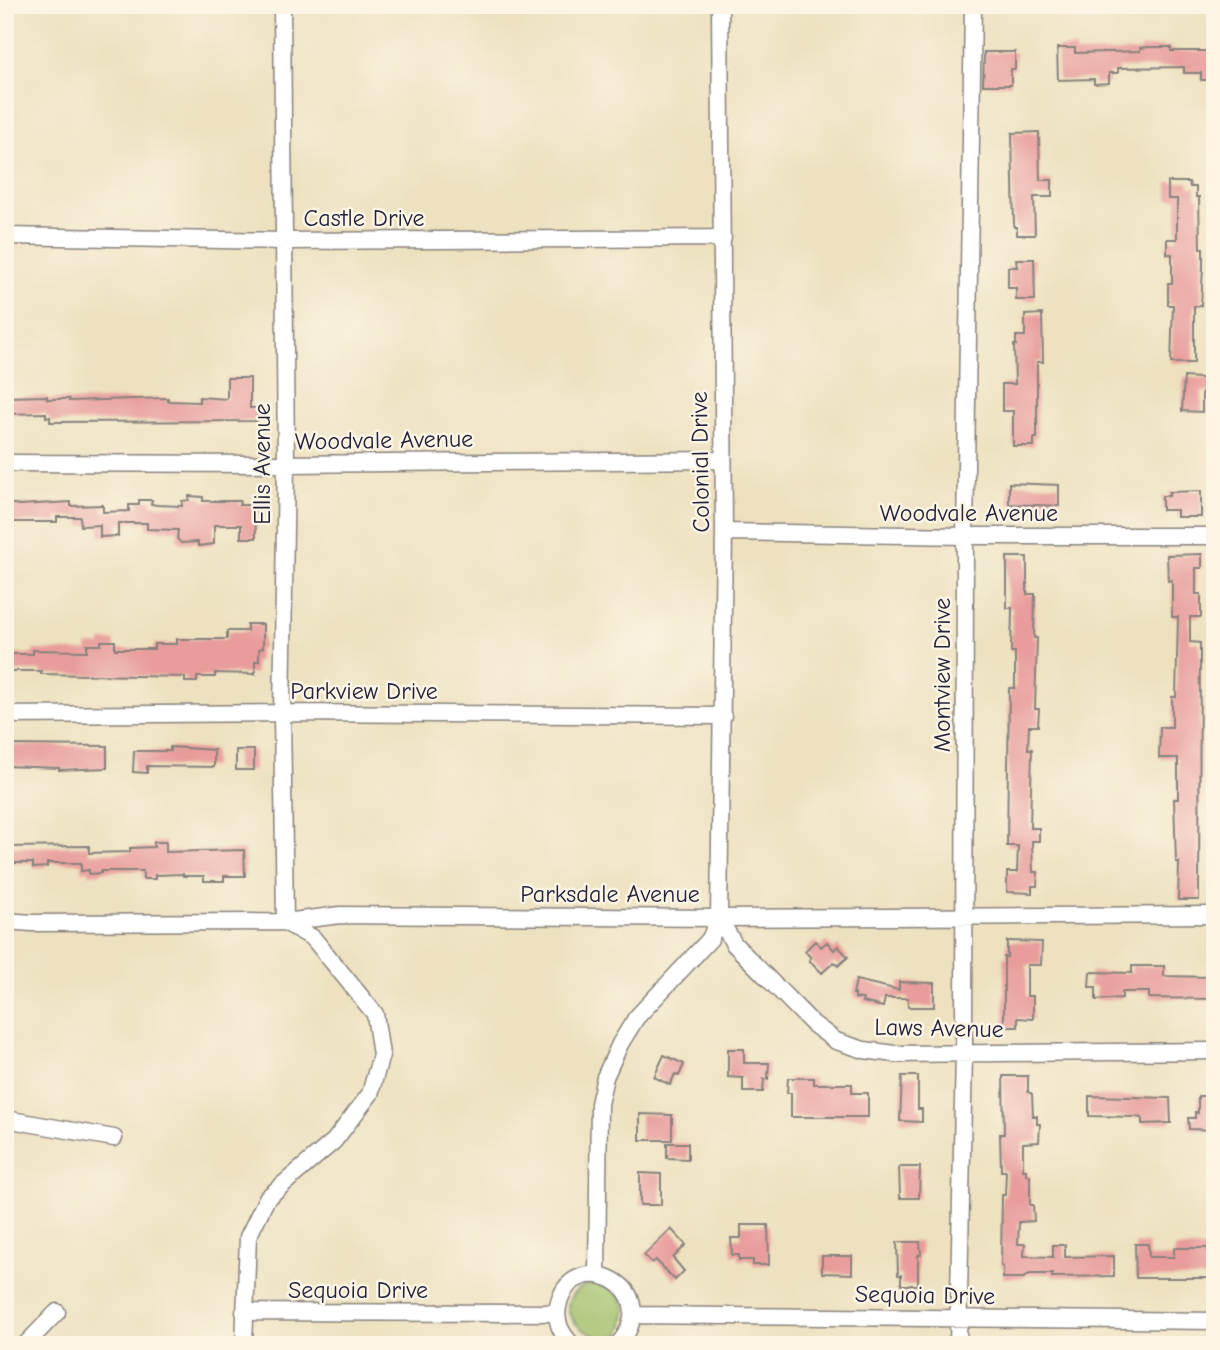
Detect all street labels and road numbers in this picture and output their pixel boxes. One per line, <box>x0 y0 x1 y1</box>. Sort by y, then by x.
street label: Castle Drive <box>304 204 424 232</box>
street label: Colonial Drive <box>685 391 715 533</box>
street label: Ellis Avenue <box>248 403 276 525</box>
street label: Woodvale Avenue <box>295 424 473 456</box>
street label: Woodvale Avenue <box>880 499 1058 527</box>
street label: Montview Drive <box>928 598 956 752</box>
street label: Parkview Drive <box>290 677 438 705</box>
street label: Parksdale Avenue <box>520 880 700 908</box>
street label: Laws Avenue <box>874 1013 1004 1043</box>
street label: Sequoia Drive <box>288 1276 428 1304</box>
street label: Sequoia Drive <box>855 1280 995 1310</box>

